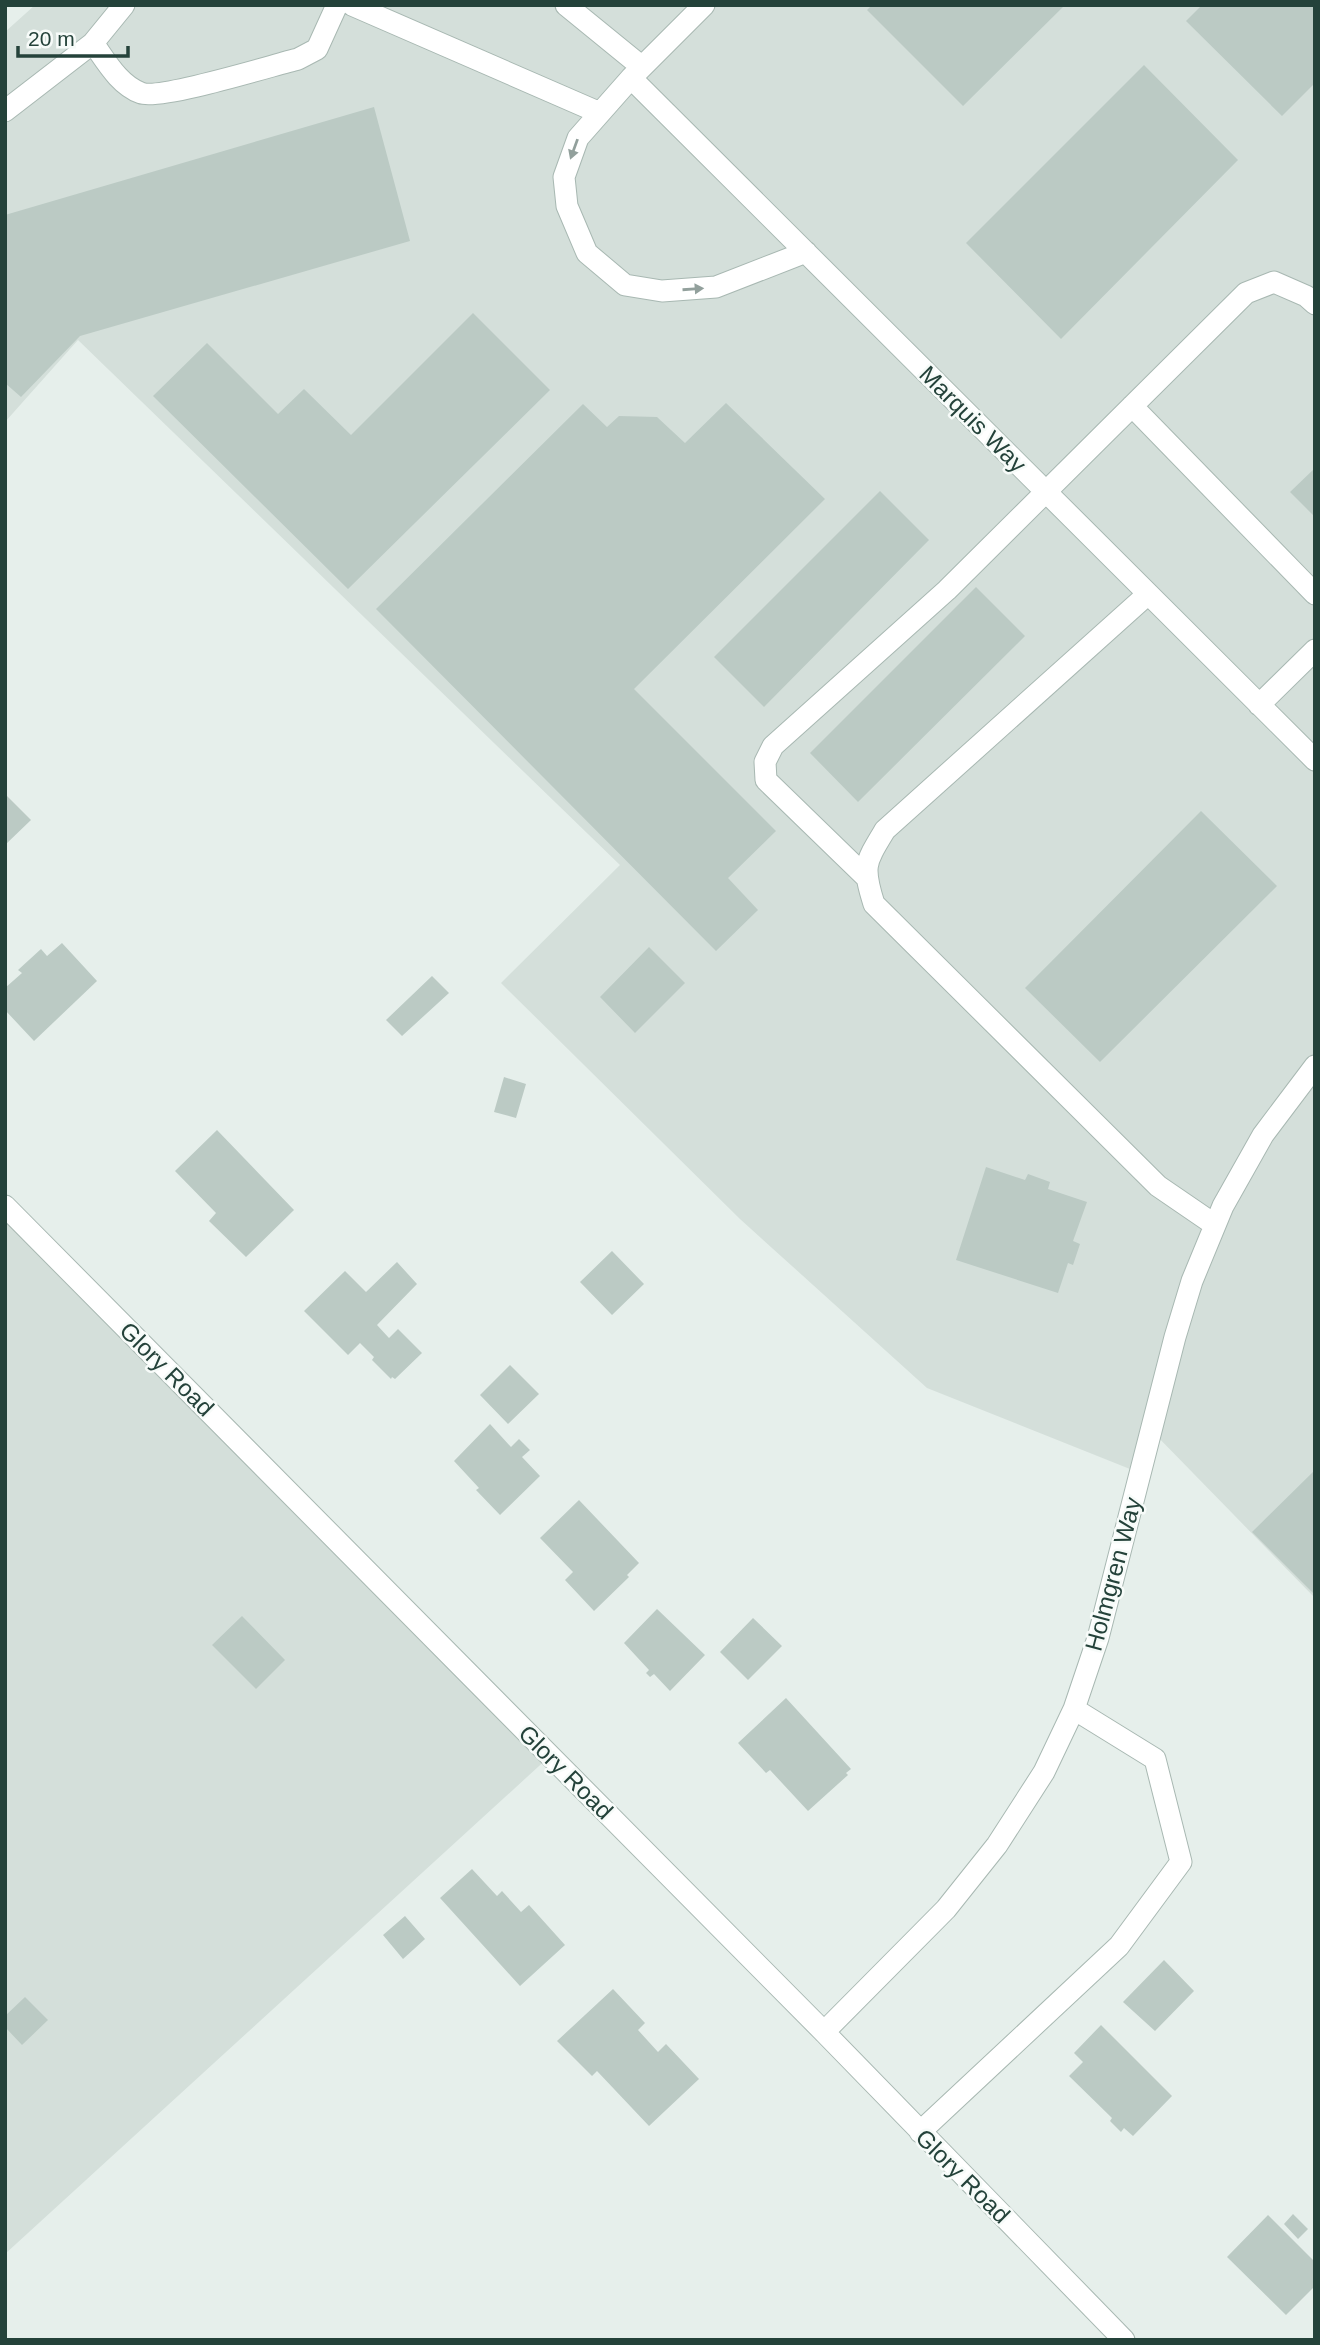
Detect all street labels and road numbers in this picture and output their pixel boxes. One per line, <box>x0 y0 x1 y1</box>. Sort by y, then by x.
street label: Marquis Way <box>914 360 1032 478</box>
street label: Glory Road <box>115 1317 219 1421</box>
street label: Holmgren Way <box>1080 1494 1146 1654</box>
street label: Glory Road <box>514 1720 618 1824</box>
street label: Glory Road <box>911 2124 1015 2228</box>

